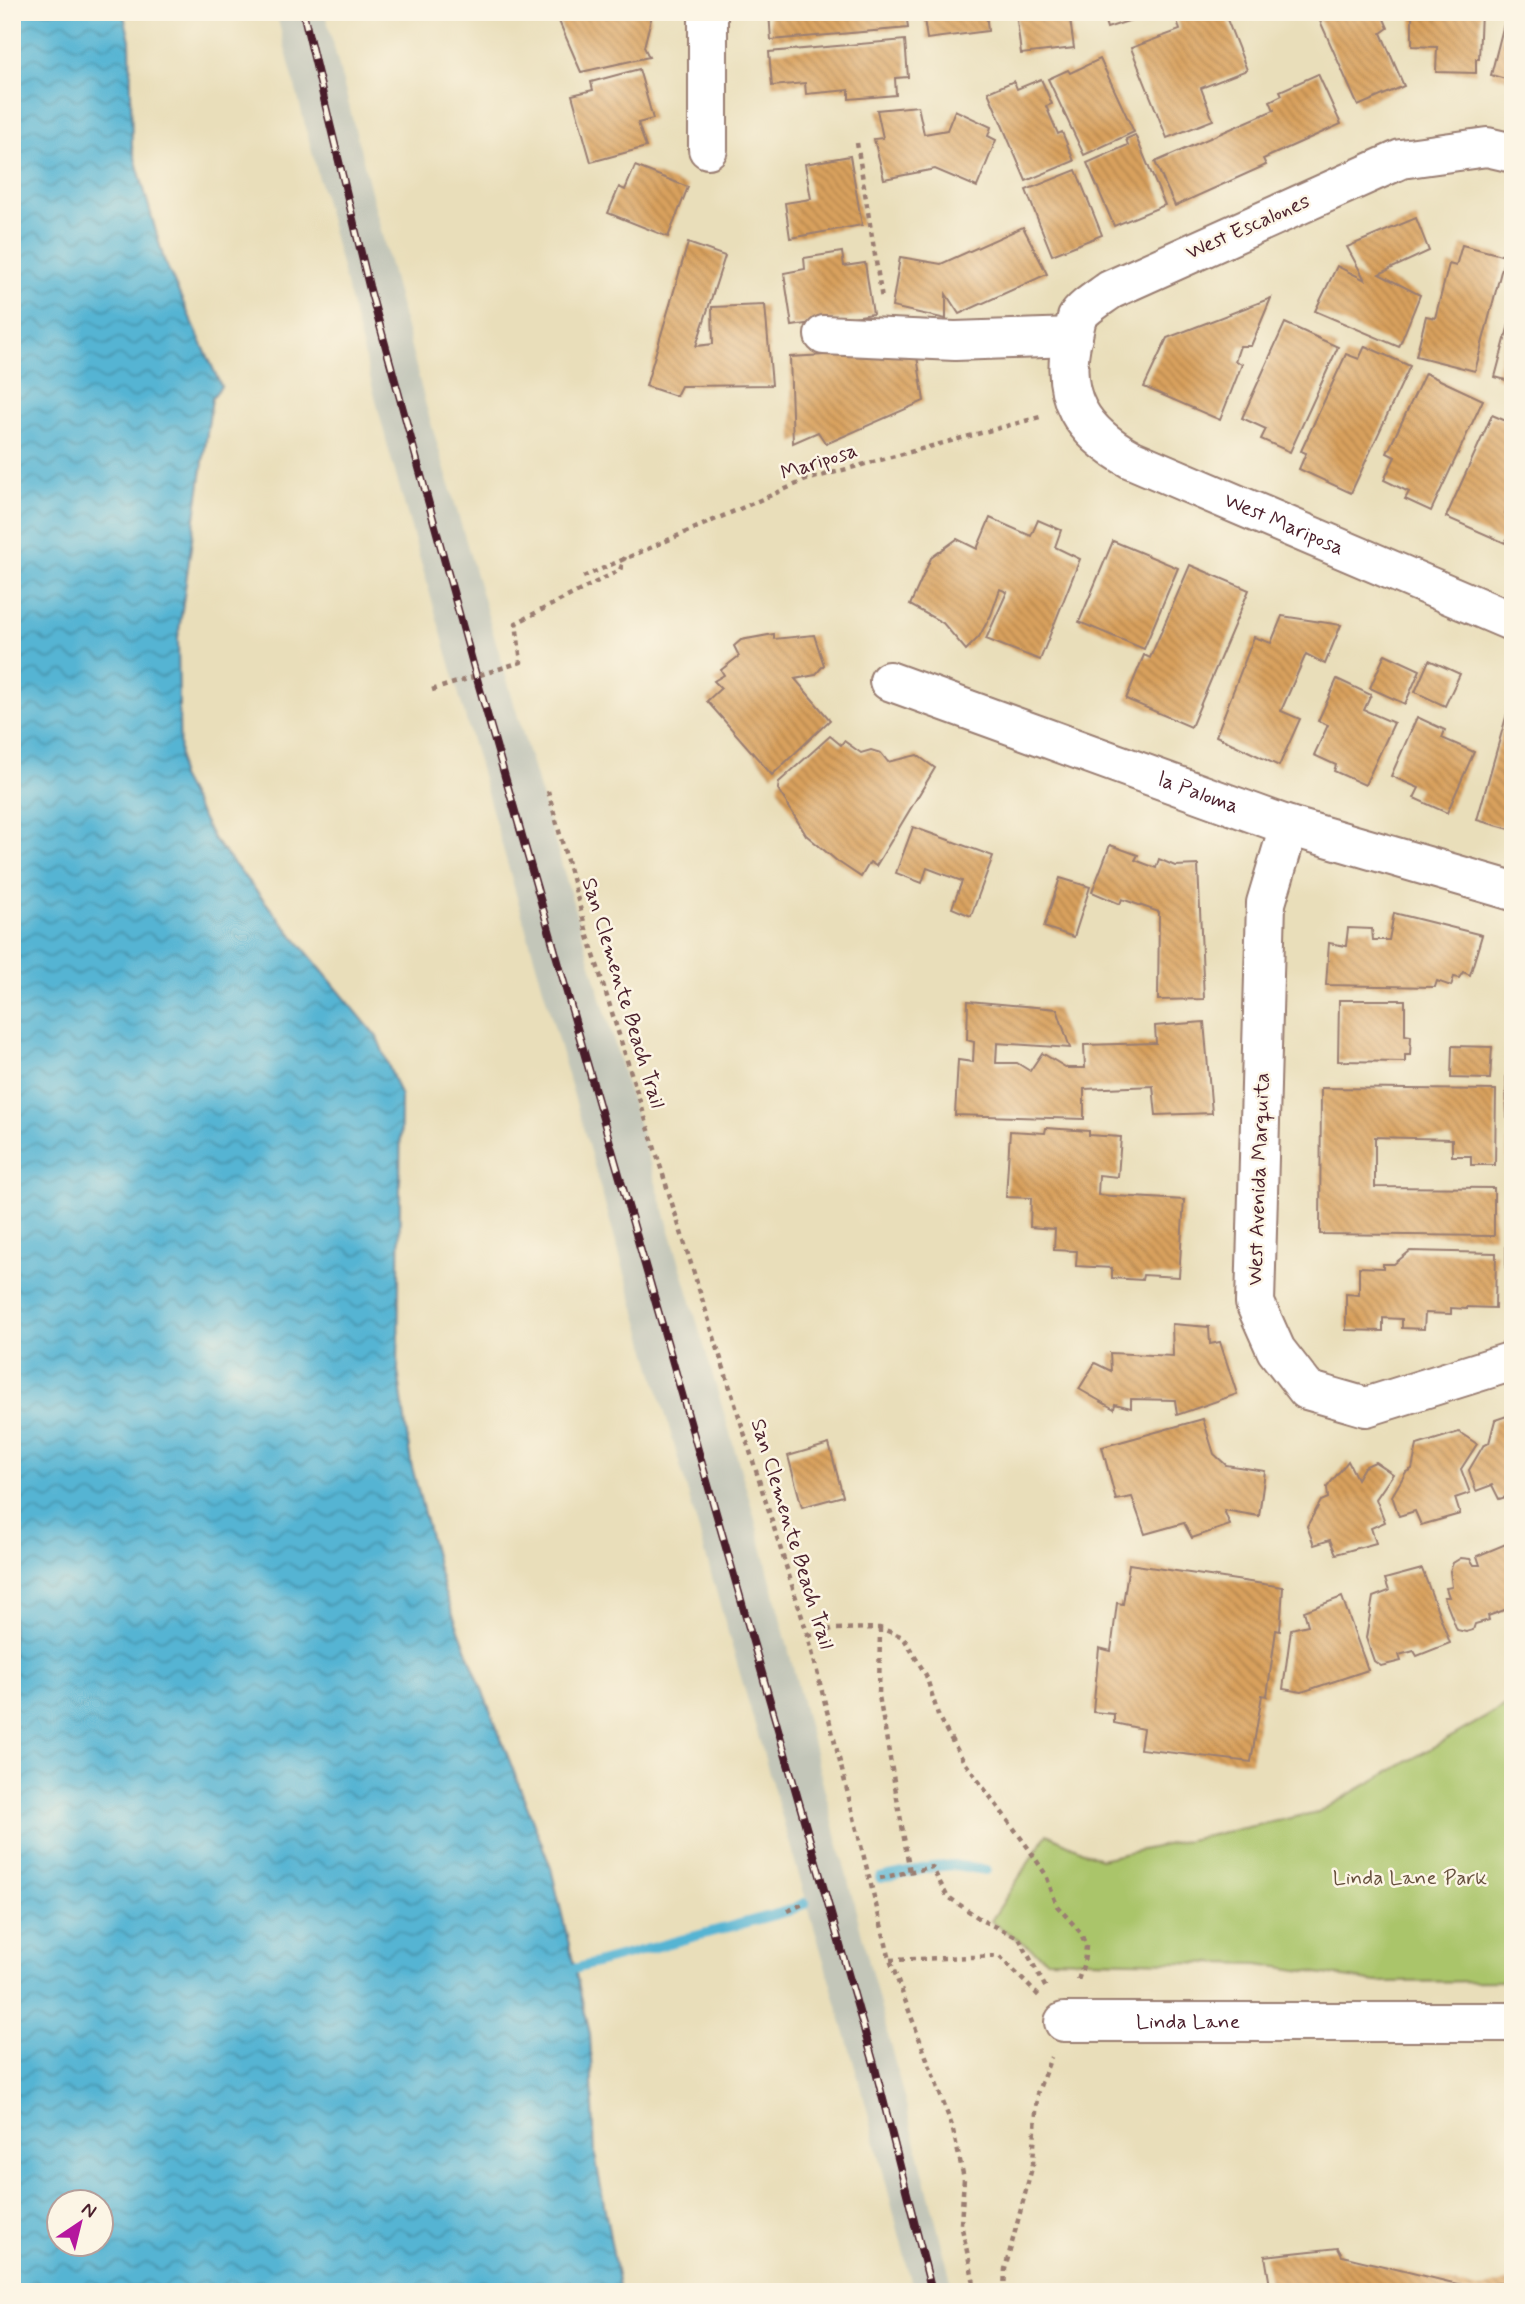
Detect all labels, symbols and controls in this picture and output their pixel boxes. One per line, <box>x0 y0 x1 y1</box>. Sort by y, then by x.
street label: West Escalones <box>1182 187 1314 267</box>
street label: Mariposa <box>777 436 861 488</box>
street label: West Mariposa <box>1220 486 1348 562</box>
street label: la Paloma <box>1154 766 1242 821</box>
street label: San Clemente Beach Trail <box>575 874 671 1112</box>
street label: West Avenida Marquita <box>1241 1072 1277 1286</box>
street label: San Clemente Beach Trail <box>744 1415 840 1653</box>
park label: Linda Lane Park <box>1333 1864 1487 1892</box>
street label: Linda Lane <box>1136 2008 1240 2036</box>
north arrow <box>46 2188 116 2258</box>
text: N <box>77 2196 101 2224</box>

